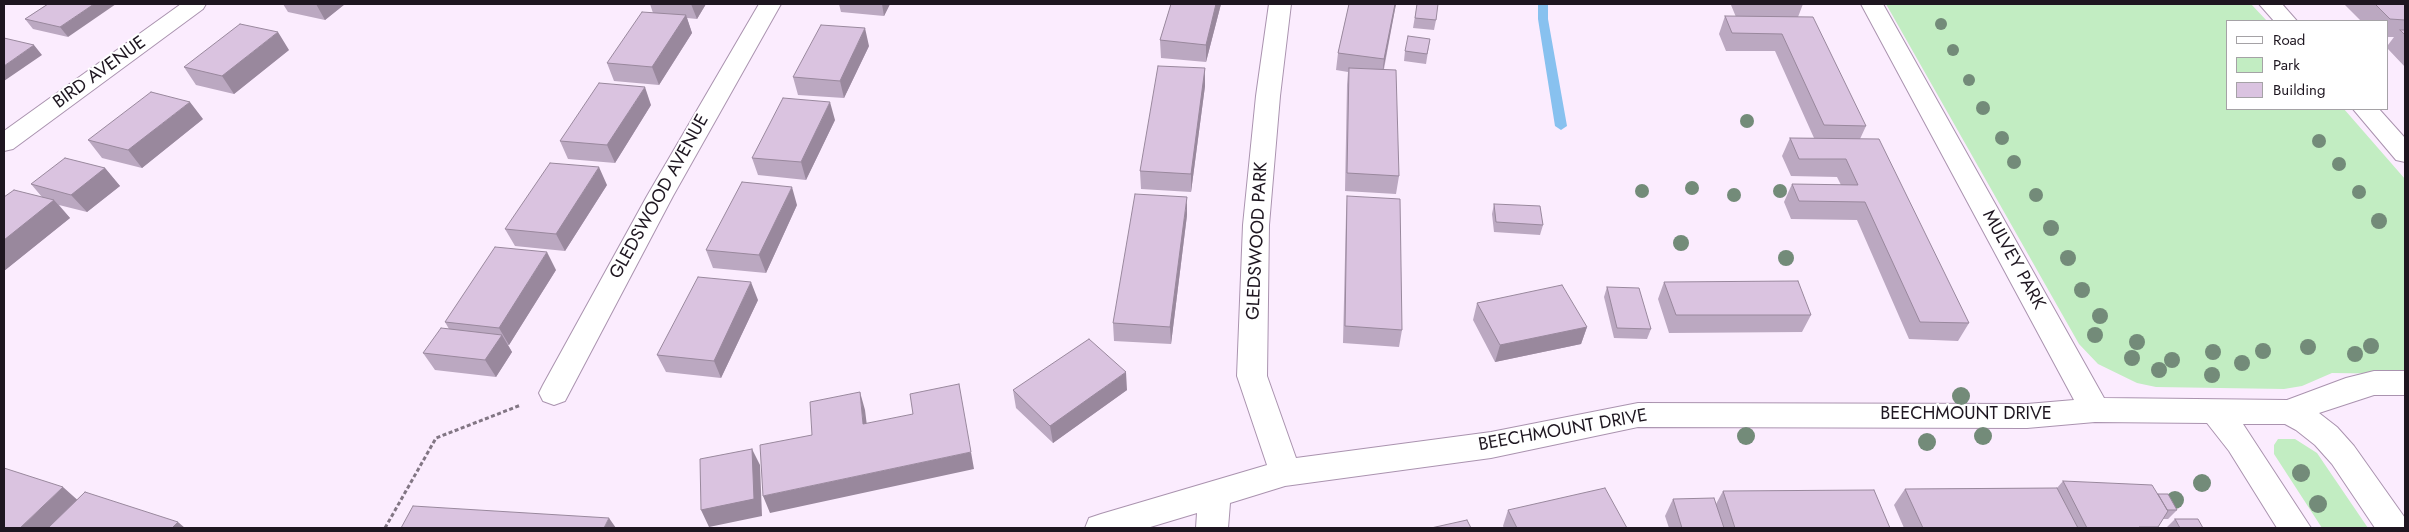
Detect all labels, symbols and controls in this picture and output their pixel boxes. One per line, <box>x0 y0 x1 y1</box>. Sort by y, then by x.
legend <box>2226 20 2389 110</box>
text: Road <box>2273 29 2305 51</box>
street label: BIRD AVENUE <box>49 32 151 114</box>
text: Park <box>2273 54 2300 76</box>
text: Building <box>2273 79 2325 101</box>
street label: GLEDSWOOD AVENUE <box>606 111 714 283</box>
street label: GLEDSWOOD PARK <box>1243 161 1273 321</box>
street label: MULVEY PARK <box>1977 207 2049 313</box>
street label: BEECHMOUNT DRIVE <box>1880 404 2052 426</box>
street label: BEECHMOUNT DRIVE <box>1477 405 1649 457</box>

